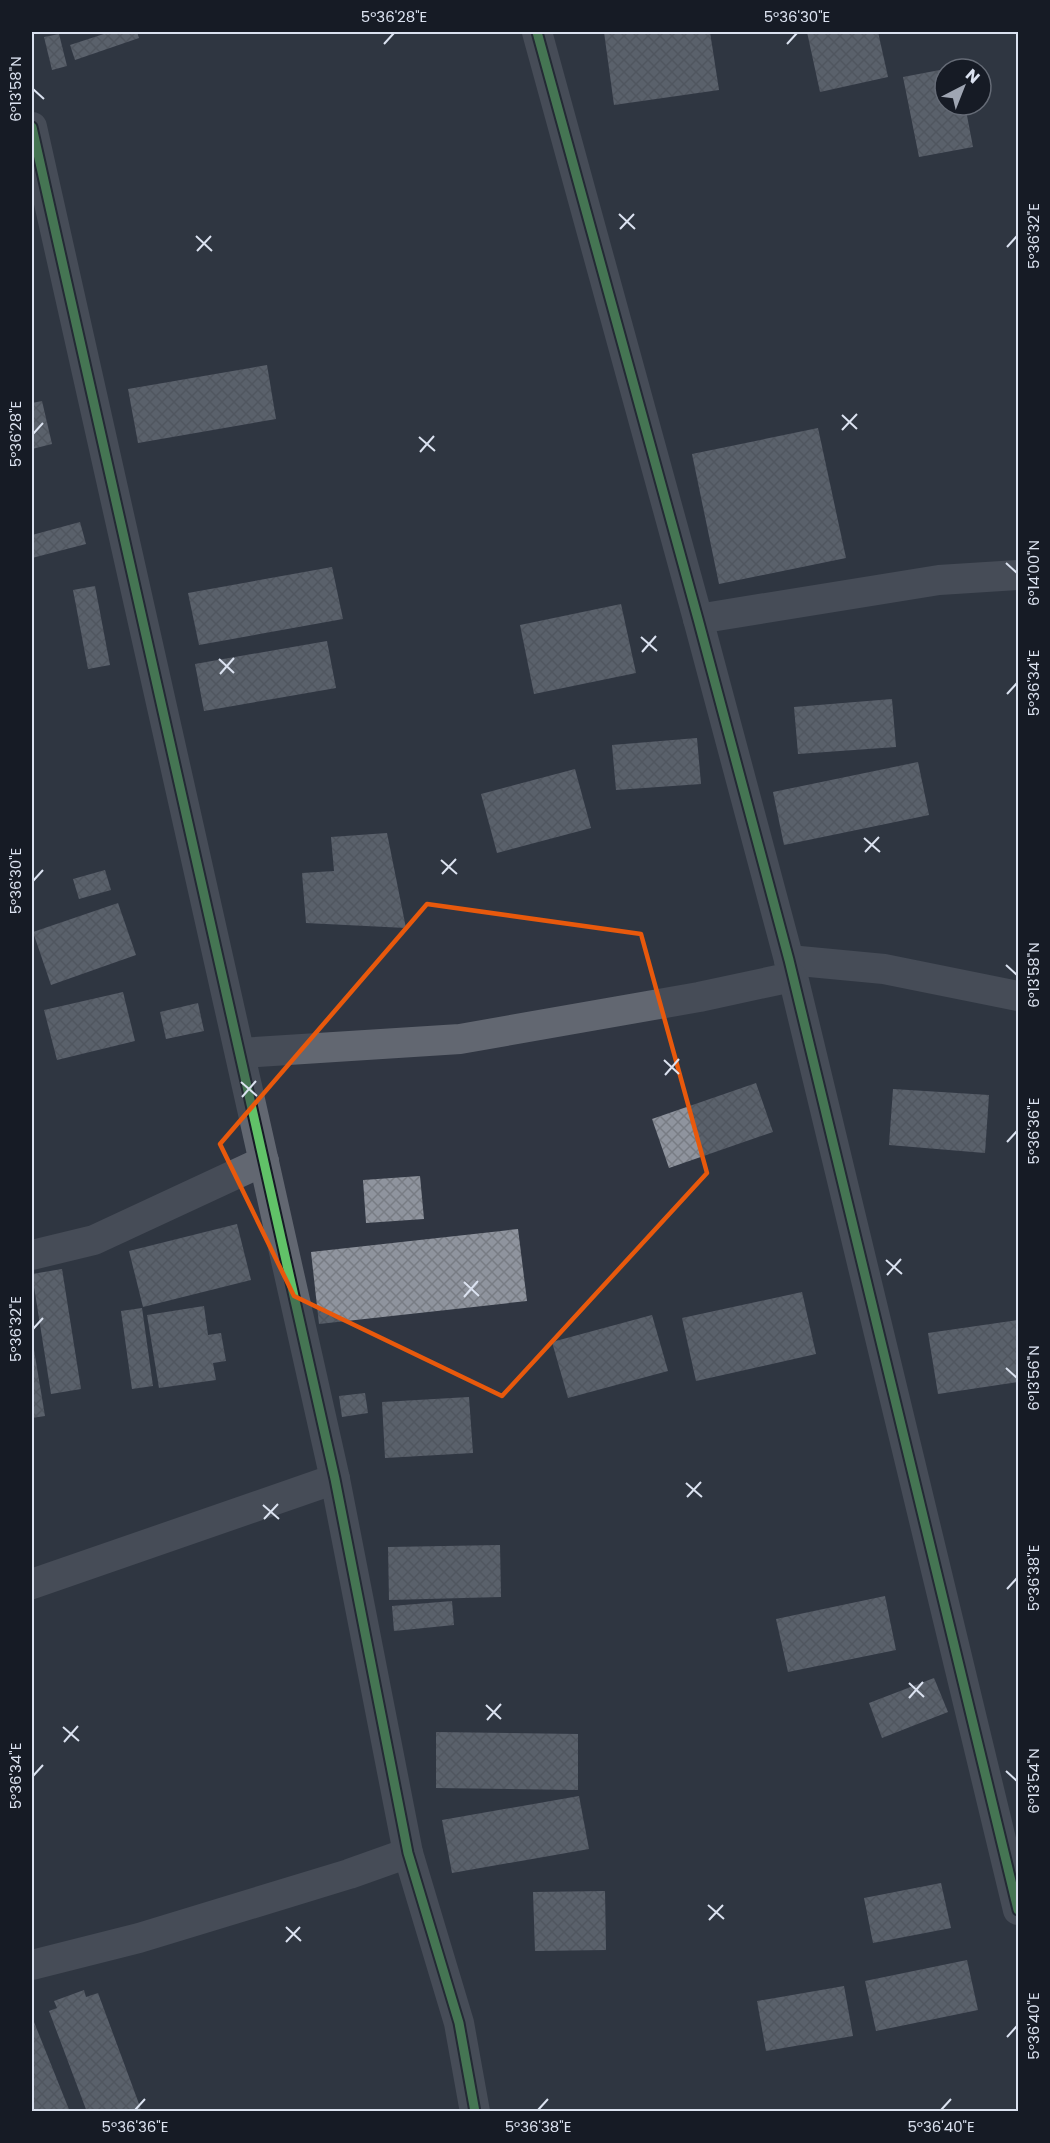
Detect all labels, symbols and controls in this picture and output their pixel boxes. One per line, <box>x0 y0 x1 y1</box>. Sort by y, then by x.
text: 5°36'28"E <box>361 6 427 27</box>
text: 5°36'30"E <box>764 6 830 27</box>
text: 6°13'58"N <box>5 56 26 122</box>
north arrow <box>933 57 993 117</box>
text: N <box>961 64 985 89</box>
text: 5°36'32"E <box>1023 203 1044 269</box>
text: 5°36'28"E <box>5 401 26 467</box>
text: 6°14'00"N <box>1023 540 1044 606</box>
text: 5°36'34"E <box>1023 650 1044 716</box>
text: 5°36'30"E <box>5 848 26 914</box>
text: 6°13'58"N <box>1023 942 1044 1008</box>
text: 5°36'36"E <box>1023 1098 1044 1164</box>
text: 5°36'32"E <box>5 1296 26 1362</box>
text: 6°13'56"N <box>1023 1345 1044 1411</box>
text: 5°36'38"E <box>1023 1545 1044 1611</box>
text: 5°36'34"E <box>5 1743 26 1809</box>
text: 6°13'54"N <box>1023 1748 1044 1814</box>
text: 5°36'40"E <box>1023 1992 1044 2060</box>
text: 5°36'36"E <box>102 2116 168 2137</box>
text: 5°36'38"E <box>505 2116 571 2137</box>
text: 5°36'40"E <box>907 2116 975 2137</box>

